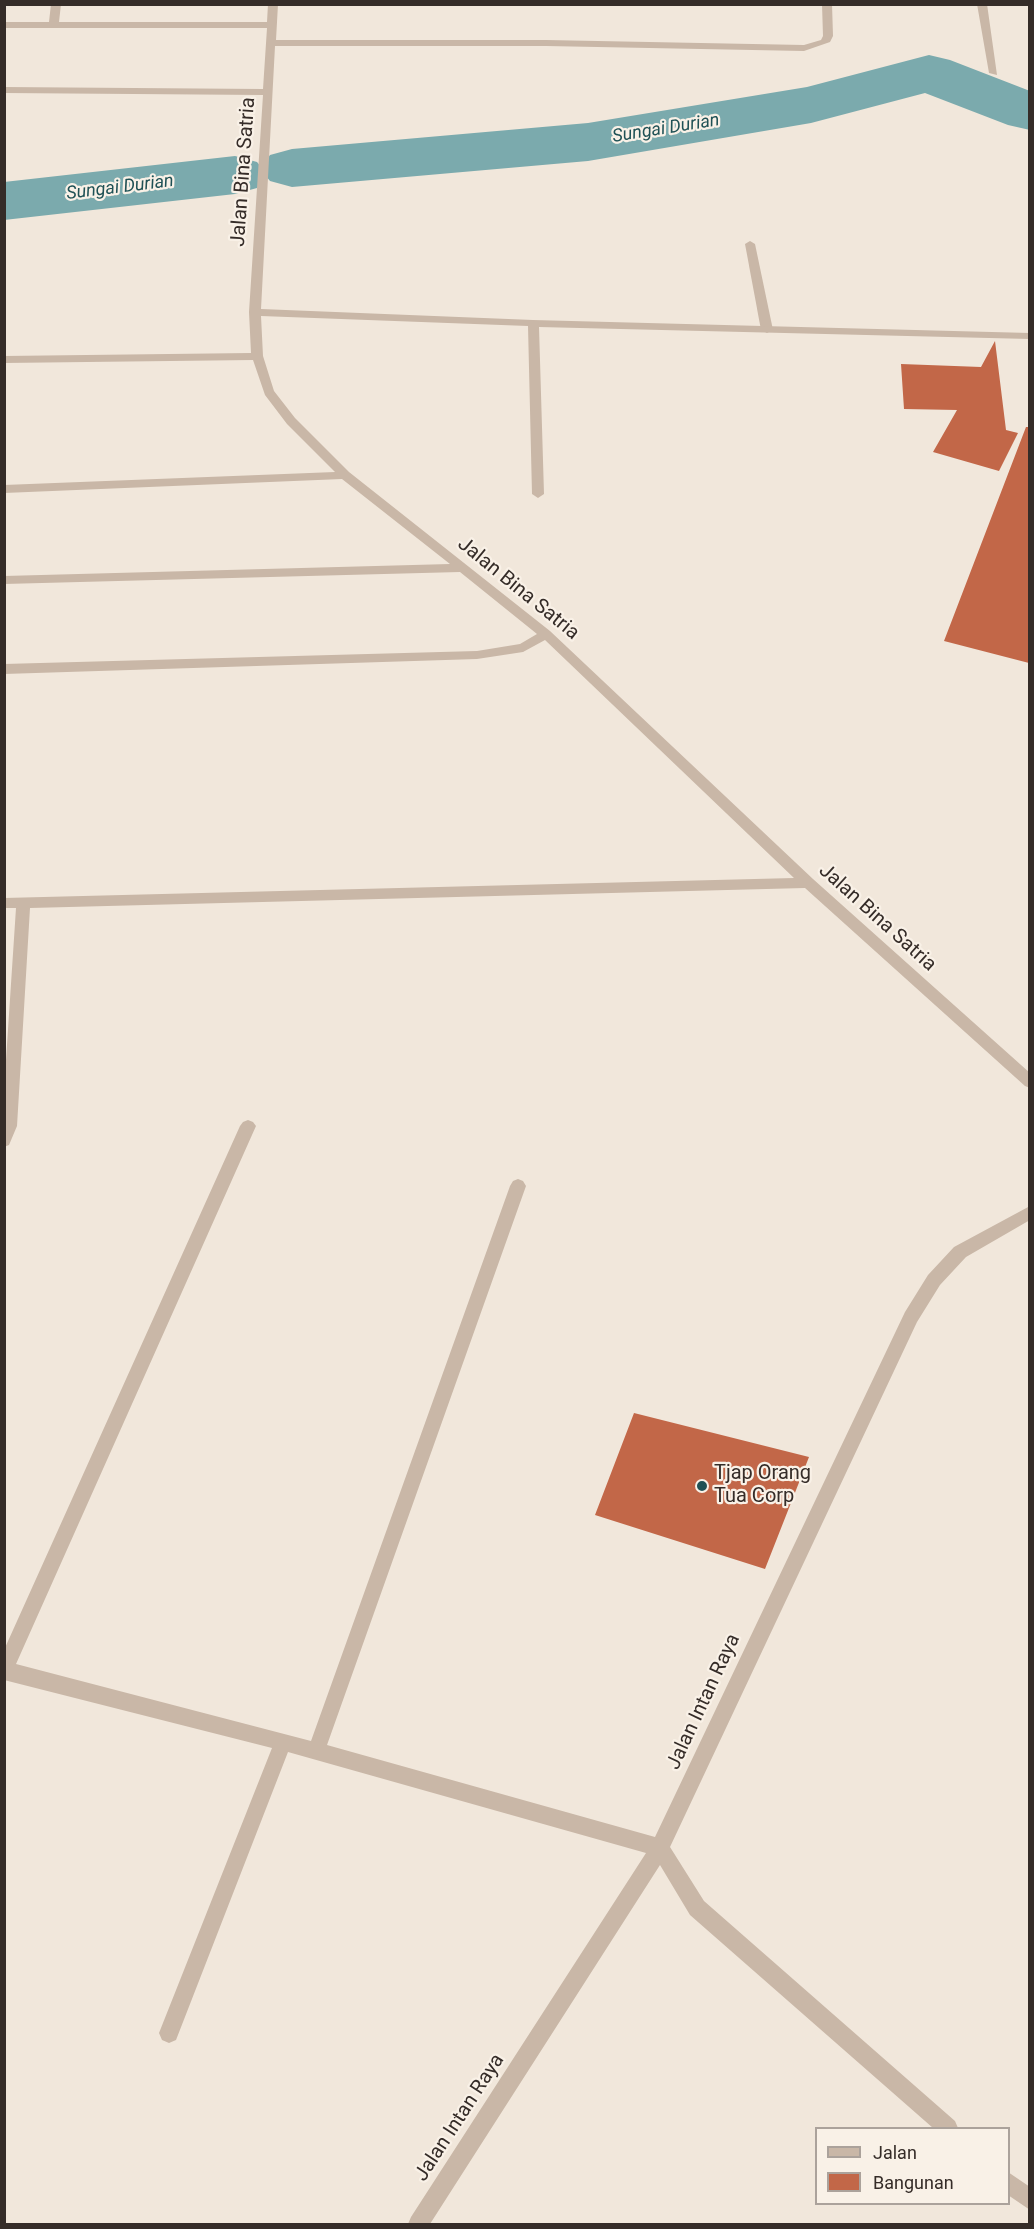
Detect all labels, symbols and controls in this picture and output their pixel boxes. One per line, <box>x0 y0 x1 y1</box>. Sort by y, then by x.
street label: Jalan Bina Satria <box>227 97 261 247</box>
water label: Sungai Durian <box>611 110 721 148</box>
water label: Sungai Durian <box>65 171 175 205</box>
street label: Jalan Bina Satria <box>452 533 584 645</box>
street label: Jalan Bina Satria <box>813 859 941 977</box>
place label: Tjap Orang Tua Corp <box>714 1462 811 1509</box>
marker: Tjap Orang Tua Corp <box>695 1479 709 1493</box>
street label: Jalan Intan Raya <box>662 1630 746 1774</box>
street label: Jalan Intan Raya <box>410 2050 510 2186</box>
legend <box>815 2127 1010 2205</box>
text: Jalan <box>873 2142 917 2163</box>
text: Bangunan <box>873 2172 954 2193</box>

